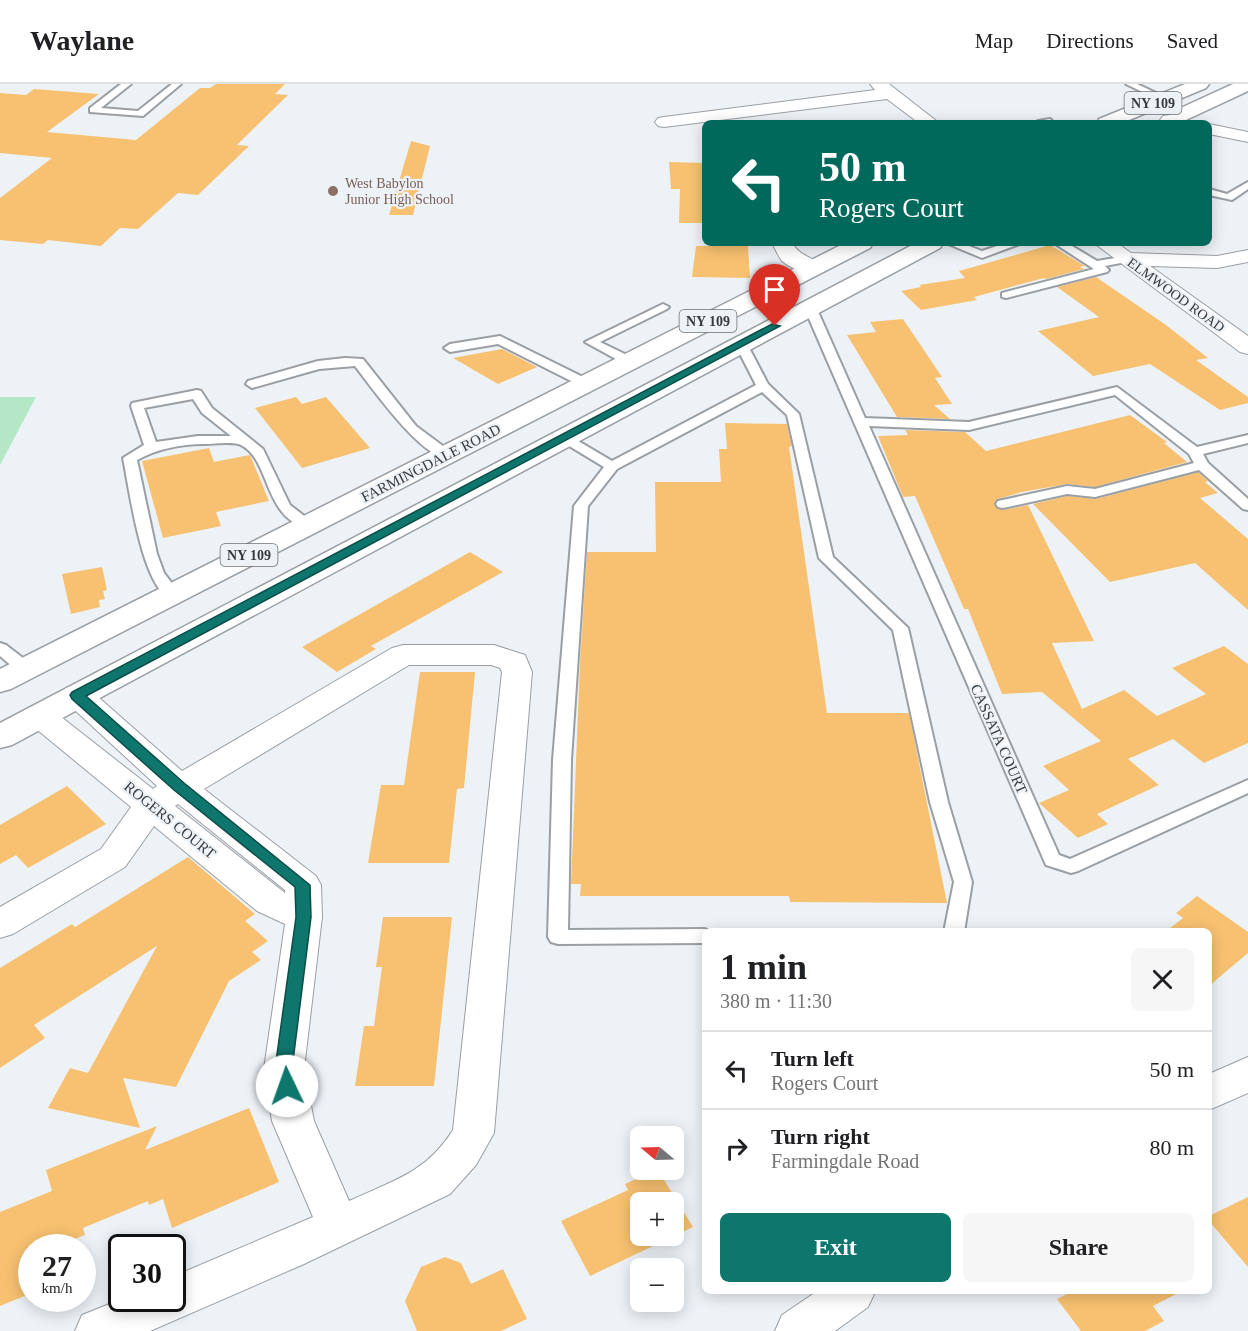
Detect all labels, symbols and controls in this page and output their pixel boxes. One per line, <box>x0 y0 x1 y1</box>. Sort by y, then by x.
text: Waylane <box>30 25 134 56</box>
text: Map <box>975 29 1013 53</box>
text: Directions <box>1046 29 1134 53</box>
text: Saved <box>1167 29 1218 53</box>
road number: NY 109 <box>1124 92 1182 114</box>
icon: left <box>720 144 798 222</box>
text: 50 m <box>819 144 907 190</box>
place label: West Babylon Junior High School <box>345 176 454 207</box>
marker: West Babylon Junior High School <box>326 184 340 198</box>
text: Rogers Court <box>819 193 964 223</box>
street label: ELMWOOD ROAD <box>1125 255 1227 335</box>
pin <box>749 264 800 326</box>
icon: arrive <box>758 273 791 306</box>
road number: NY 109 <box>680 310 736 332</box>
street label: FARMINGDALE ROAD <box>359 421 504 505</box>
road number: NY 109 <box>220 544 278 566</box>
street label: CASSATA COURT <box>968 682 1030 796</box>
street label: ROGERS COURT <box>121 778 219 862</box>
text: 1 min <box>720 947 807 987</box>
button: close <box>1131 948 1194 1011</box>
text: 380 m · 11:30 <box>720 990 832 1012</box>
text: Turn left <box>771 1046 854 1071</box>
position arrow <box>255 1054 319 1118</box>
icon: left <box>720 1054 753 1087</box>
text: 50 m <box>1149 1057 1194 1082</box>
text: Rogers Court <box>771 1072 878 1094</box>
text: Turn right <box>771 1124 870 1149</box>
north arrow <box>630 1126 684 1180</box>
map controls <box>630 1126 684 1312</box>
icon: right <box>720 1132 753 1165</box>
text: 80 m <box>1149 1135 1194 1160</box>
text: Farmingdale Road <box>771 1150 919 1172</box>
button: + <box>630 1192 684 1246</box>
button: Exit <box>720 1213 951 1282</box>
button: Share <box>963 1213 1194 1282</box>
speed limit sign: 30 <box>108 1234 186 1312</box>
text: 27 <box>42 1249 72 1282</box>
button: − <box>630 1258 684 1312</box>
text: km/h <box>42 1280 72 1296</box>

